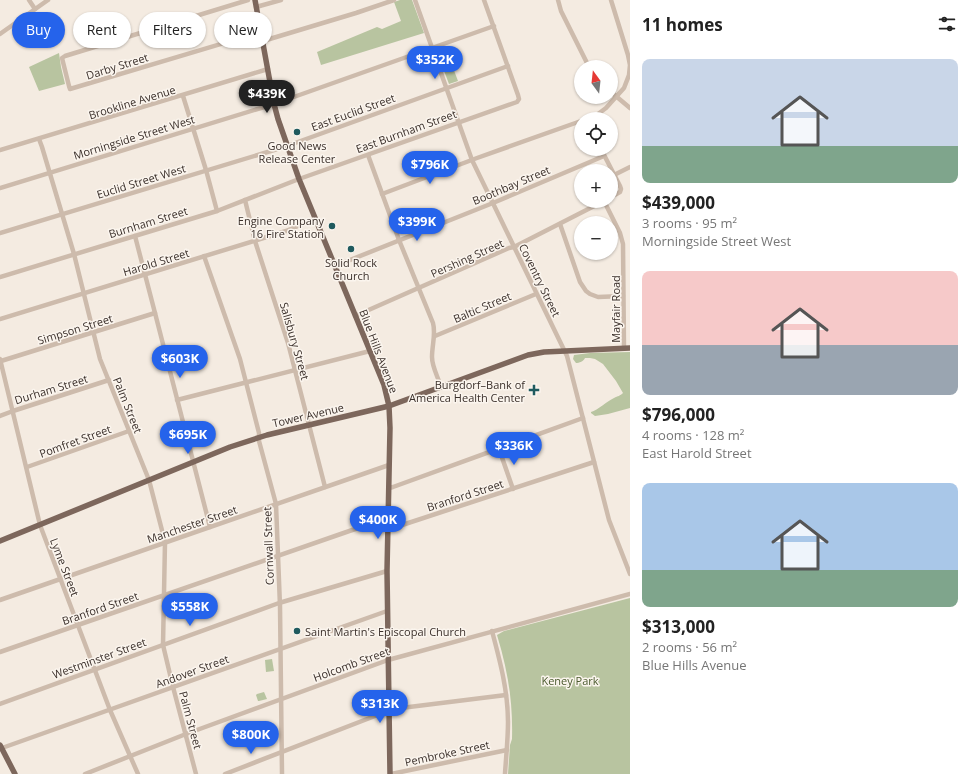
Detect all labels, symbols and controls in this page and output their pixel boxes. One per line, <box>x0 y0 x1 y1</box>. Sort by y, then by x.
chip: Buy <box>12 12 65 48</box>
chip: Rent <box>73 12 131 48</box>
chip: Filters <box>139 12 206 48</box>
chip: New <box>214 12 272 48</box>
text: 11 homes <box>642 13 723 36</box>
icon: filters <box>936 13 958 35</box>
pin: $352K <box>407 46 463 80</box>
street label: Darby Street <box>84 49 150 83</box>
text: $352K <box>416 50 454 68</box>
north arrow <box>574 60 618 104</box>
map controls <box>574 60 618 260</box>
pin: $439K <box>239 80 295 114</box>
street label: Brookline Avenue <box>87 82 177 122</box>
text: $439K <box>248 84 286 102</box>
icon: home <box>764 85 836 157</box>
street label: East Euclid Street <box>309 90 397 134</box>
street label: East Burnham Street <box>354 106 458 156</box>
street label: Morningside Street West <box>72 111 197 163</box>
button: locate <box>574 112 618 156</box>
marker: Good News Release Center <box>292 127 302 137</box>
place label: Good News Release Center <box>259 138 336 166</box>
pin: $796K <box>402 151 458 185</box>
text: $796K <box>411 155 449 173</box>
street label: Euclid Street West <box>95 160 187 202</box>
street label: Boothbay Street <box>470 162 552 208</box>
button: + <box>574 164 618 208</box>
text: $439,000 <box>642 191 715 214</box>
street label: Burnham Street <box>107 203 189 241</box>
pin: $399K <box>389 208 445 242</box>
text: $399K <box>398 212 436 230</box>
place label: Engine Company 16 Fire Station <box>238 213 324 241</box>
text: 3 rooms · 95 m² <box>642 214 737 232</box>
button: − <box>574 216 618 260</box>
marker: Engine Company 16 Fire Station <box>327 221 337 231</box>
text: Morningside Street West <box>642 232 791 250</box>
street label: Pershing Street <box>428 235 506 281</box>
street label: Coventry Street <box>516 241 564 319</box>
marker: Solid Rock Church <box>346 244 356 254</box>
street label: Harold Street <box>121 245 191 279</box>
place label: Solid Rock Church <box>325 255 377 283</box>
street label: Mayfair Road <box>608 275 623 343</box>
street label: Baltic Street <box>451 288 513 326</box>
icon: home <box>764 297 836 369</box>
street label: Salisbury Street <box>277 300 313 382</box>
street label: Blue Hills Avenue <box>356 307 402 395</box>
street label: Simpson Street <box>36 310 115 348</box>
pin: $603K <box>152 345 208 379</box>
text: $603K <box>161 349 199 367</box>
street label: Durham Street <box>13 371 90 407</box>
street label: Palm Street <box>110 375 146 435</box>
place label: Burgdorf–Bank of America Health Center <box>409 377 526 405</box>
marker: Burgdorf–Bank of America Health Center <box>528 384 540 396</box>
street label: Tower Avenue <box>271 399 345 431</box>
text: $796,000 <box>642 403 715 426</box>
street label: Pomfret Street <box>37 421 113 461</box>
pin: $695K <box>160 421 216 455</box>
text: $695K <box>169 425 207 443</box>
text: 4 rooms · 128 m² <box>642 426 744 444</box>
pin: $336K <box>486 432 542 466</box>
text: $336K <box>495 436 533 454</box>
text: East Harold Street <box>642 444 752 462</box>
street label: Branford Street <box>425 476 505 514</box>
street label: Manchester Street <box>145 502 239 546</box>
street label: Cornwall Street <box>259 506 277 586</box>
pin: $400K <box>350 506 406 540</box>
icon: home <box>764 509 836 581</box>
text: $400K <box>359 510 397 528</box>
street label: Lyme Street <box>47 536 83 598</box>
street label: Branford Street <box>60 588 140 628</box>
pin: $558K <box>162 593 218 627</box>
text: $558K <box>171 597 209 615</box>
text: $313,000 <box>642 615 715 638</box>
place label: Saint Martin's Episcopal Church <box>305 624 466 639</box>
marker: Saint Martin's Episcopal Church <box>292 626 302 636</box>
street label: Westminster Street <box>50 634 148 682</box>
text: 2 rooms · 56 m² <box>642 638 737 656</box>
street label: Holcomb Street <box>311 643 391 685</box>
street label: Andover Street <box>153 651 231 691</box>
text: Blue Hills Avenue <box>642 656 747 674</box>
park label: Keney Park <box>541 673 599 688</box>
street label: Palm Street <box>176 689 206 751</box>
pin: $313K <box>352 690 408 724</box>
text: $313K <box>361 694 399 712</box>
pin: $800K <box>223 721 279 755</box>
text: $800K <box>232 725 270 743</box>
street label: Pembroke Street <box>403 737 491 769</box>

